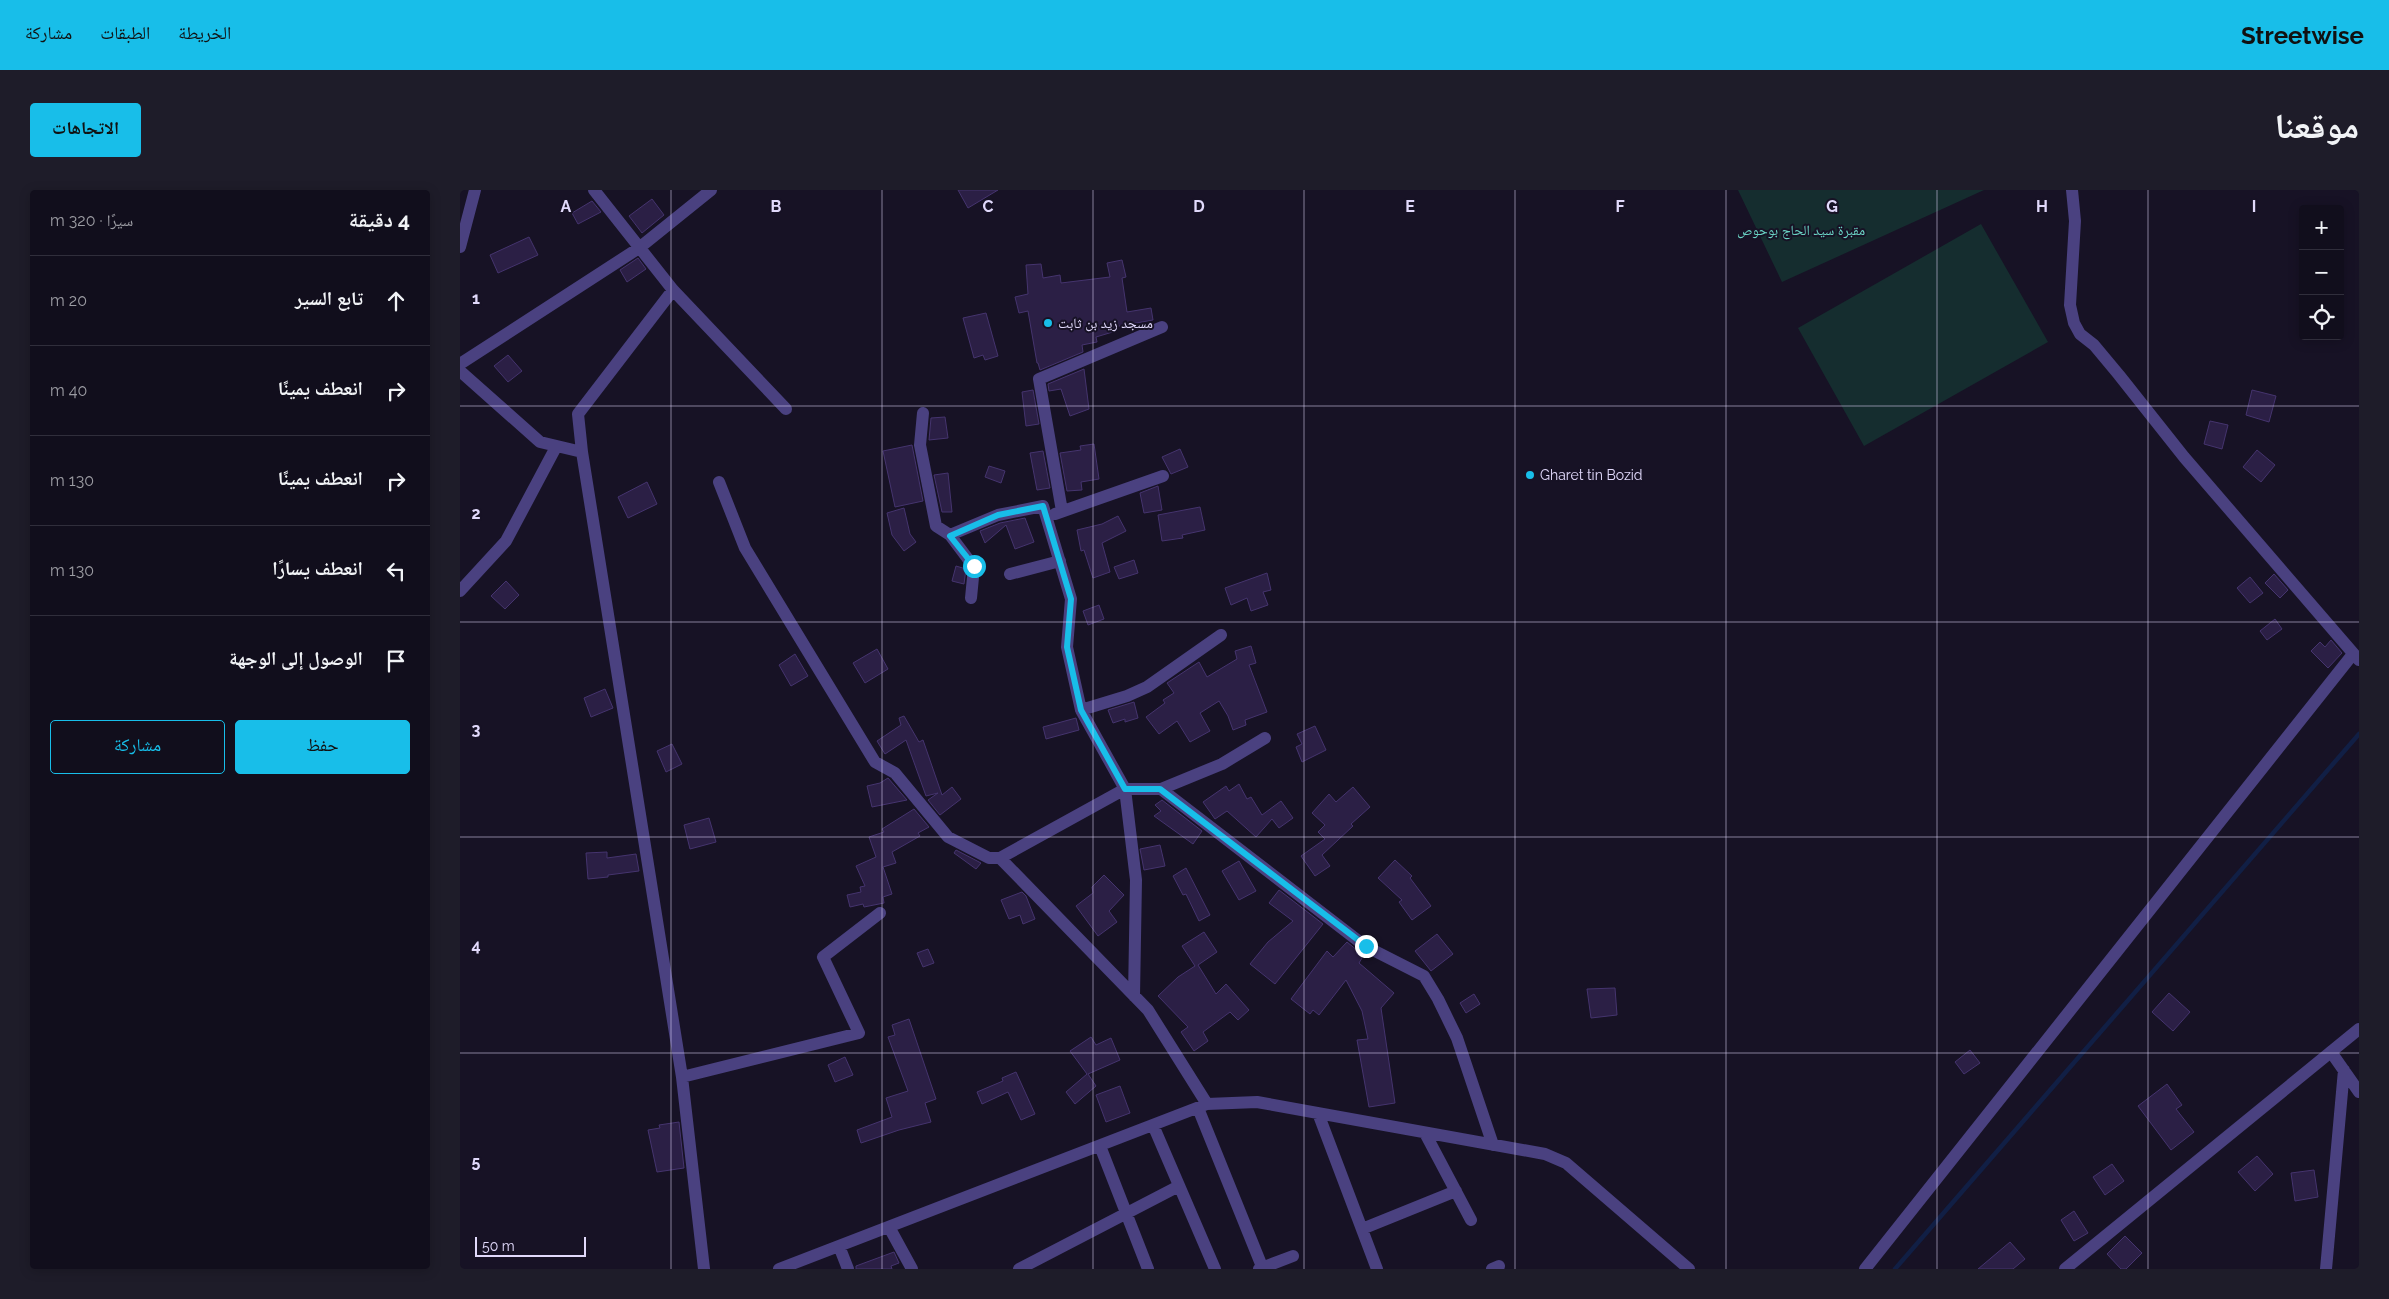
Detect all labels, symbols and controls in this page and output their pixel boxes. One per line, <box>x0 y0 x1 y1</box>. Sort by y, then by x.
text: Streetwise <box>2241 21 2364 50</box>
text: مشاركة <box>25 22 72 43</box>
text: الطبقات <box>100 22 150 43</box>
text: الخريطة <box>178 22 231 43</box>
button: الاتجاهات <box>30 103 141 157</box>
text: موقعنا <box>2274 105 2359 146</box>
text: A <box>561 197 572 216</box>
text: B <box>771 197 782 216</box>
text: C <box>983 197 994 216</box>
text: D <box>1193 197 1205 216</box>
text: E <box>1405 197 1415 216</box>
text: F <box>1615 197 1625 216</box>
text: G <box>1826 197 1838 216</box>
text: H <box>2036 197 2048 216</box>
text: I <box>2252 197 2256 216</box>
map controls <box>2299 205 2344 340</box>
button: + <box>2299 205 2344 250</box>
text: 4 دقيقة <box>349 207 410 232</box>
text: سيرًا · 320 m <box>50 211 133 230</box>
park label: مقبرة سيد الحاج بوحوص <box>1737 222 1865 240</box>
button: − <box>2299 250 2344 295</box>
text: تابع السير <box>295 287 363 309</box>
icon: ahead <box>382 287 410 315</box>
text: 1 <box>472 289 480 308</box>
text: 20 m <box>50 291 87 310</box>
button: locate <box>2299 295 2344 340</box>
place label: مسجد زيد بن ثابت <box>1058 315 1153 332</box>
marker: مسجد زيد بن ثابت <box>1042 317 1054 329</box>
text: انعطف يمينًا <box>278 377 363 399</box>
icon: right <box>382 377 410 405</box>
text: 40 m <box>50 381 87 400</box>
text: انعطف يمينًا <box>278 467 363 489</box>
icon: right <box>382 467 410 495</box>
place label: Gharet tin Bozid <box>1540 467 1643 483</box>
marker: Gharet tin Bozid <box>1524 469 1536 481</box>
text: 130 m <box>50 471 94 490</box>
text: 2 <box>471 504 481 523</box>
route start <box>963 555 986 578</box>
text: انعطف يسارًا <box>272 557 363 579</box>
icon: left <box>382 557 410 585</box>
text: 130 m <box>50 561 94 580</box>
text: الوصول إلى الوجهة <box>229 647 363 669</box>
icon: arrive <box>382 647 410 675</box>
button: مشاركة <box>50 720 225 774</box>
button: حفظ <box>235 720 410 774</box>
text: 3 <box>472 720 481 739</box>
route end <box>1355 935 1378 958</box>
text: 4 <box>471 936 481 955</box>
text: 5 <box>472 1152 481 1171</box>
scale bar <box>475 1234 586 1257</box>
text: 50 m <box>482 1238 515 1254</box>

